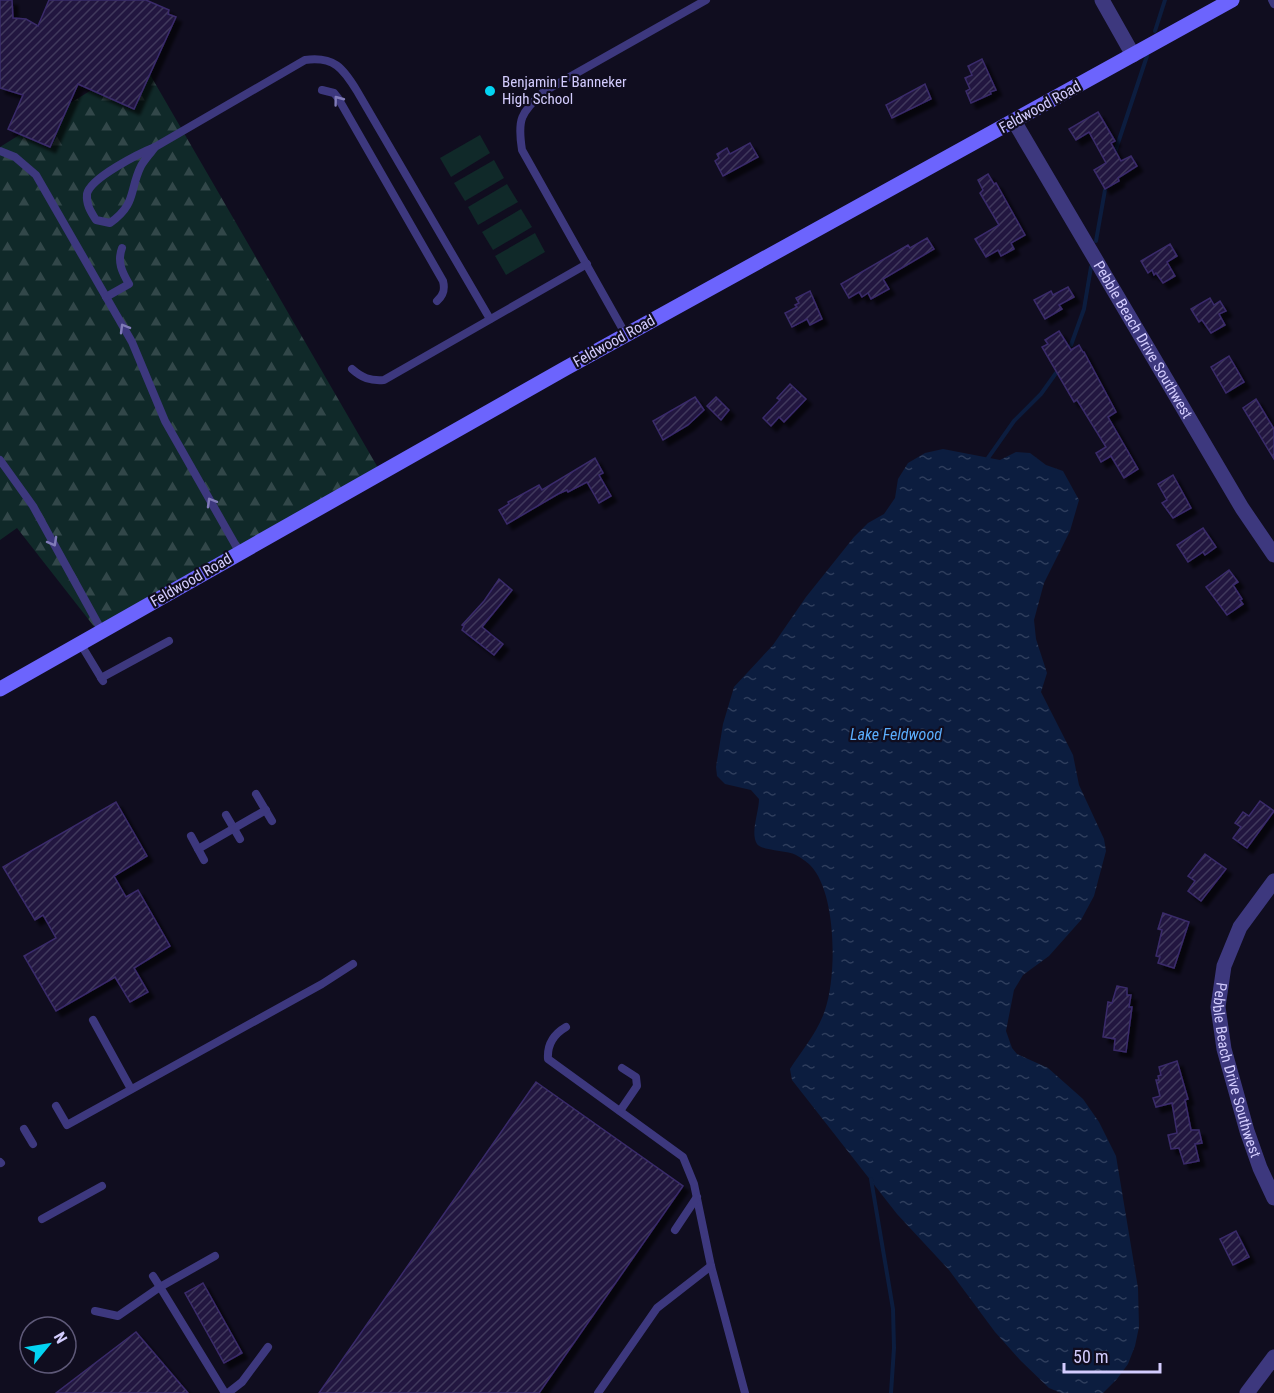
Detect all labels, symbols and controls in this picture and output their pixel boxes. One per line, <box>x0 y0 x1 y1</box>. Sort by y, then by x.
place label: Benjamin E Banneker High School <box>502 73 627 108</box>
street label: Feldwood Road <box>996 77 1084 137</box>
marker: Benjamin E Banneker High School <box>483 84 497 98</box>
one-way arrow <box>334 96 345 107</box>
street label: Pebble Beach Drive Southwest <box>1090 258 1196 422</box>
street label: Feldwood Road <box>570 311 658 371</box>
one-way arrow <box>120 324 131 334</box>
one-way arrow <box>206 498 218 508</box>
one-way arrow <box>46 536 58 546</box>
street label: Feldwood Road <box>147 550 235 610</box>
water label: Lake Feldwood <box>850 725 942 744</box>
street label: Pebble Beach Drive Southwest <box>1209 981 1265 1160</box>
north arrow <box>18 1315 78 1375</box>
text: N <box>50 1329 71 1347</box>
scale bar <box>1064 1336 1160 1374</box>
text: 50 m <box>1073 1346 1108 1367</box>

